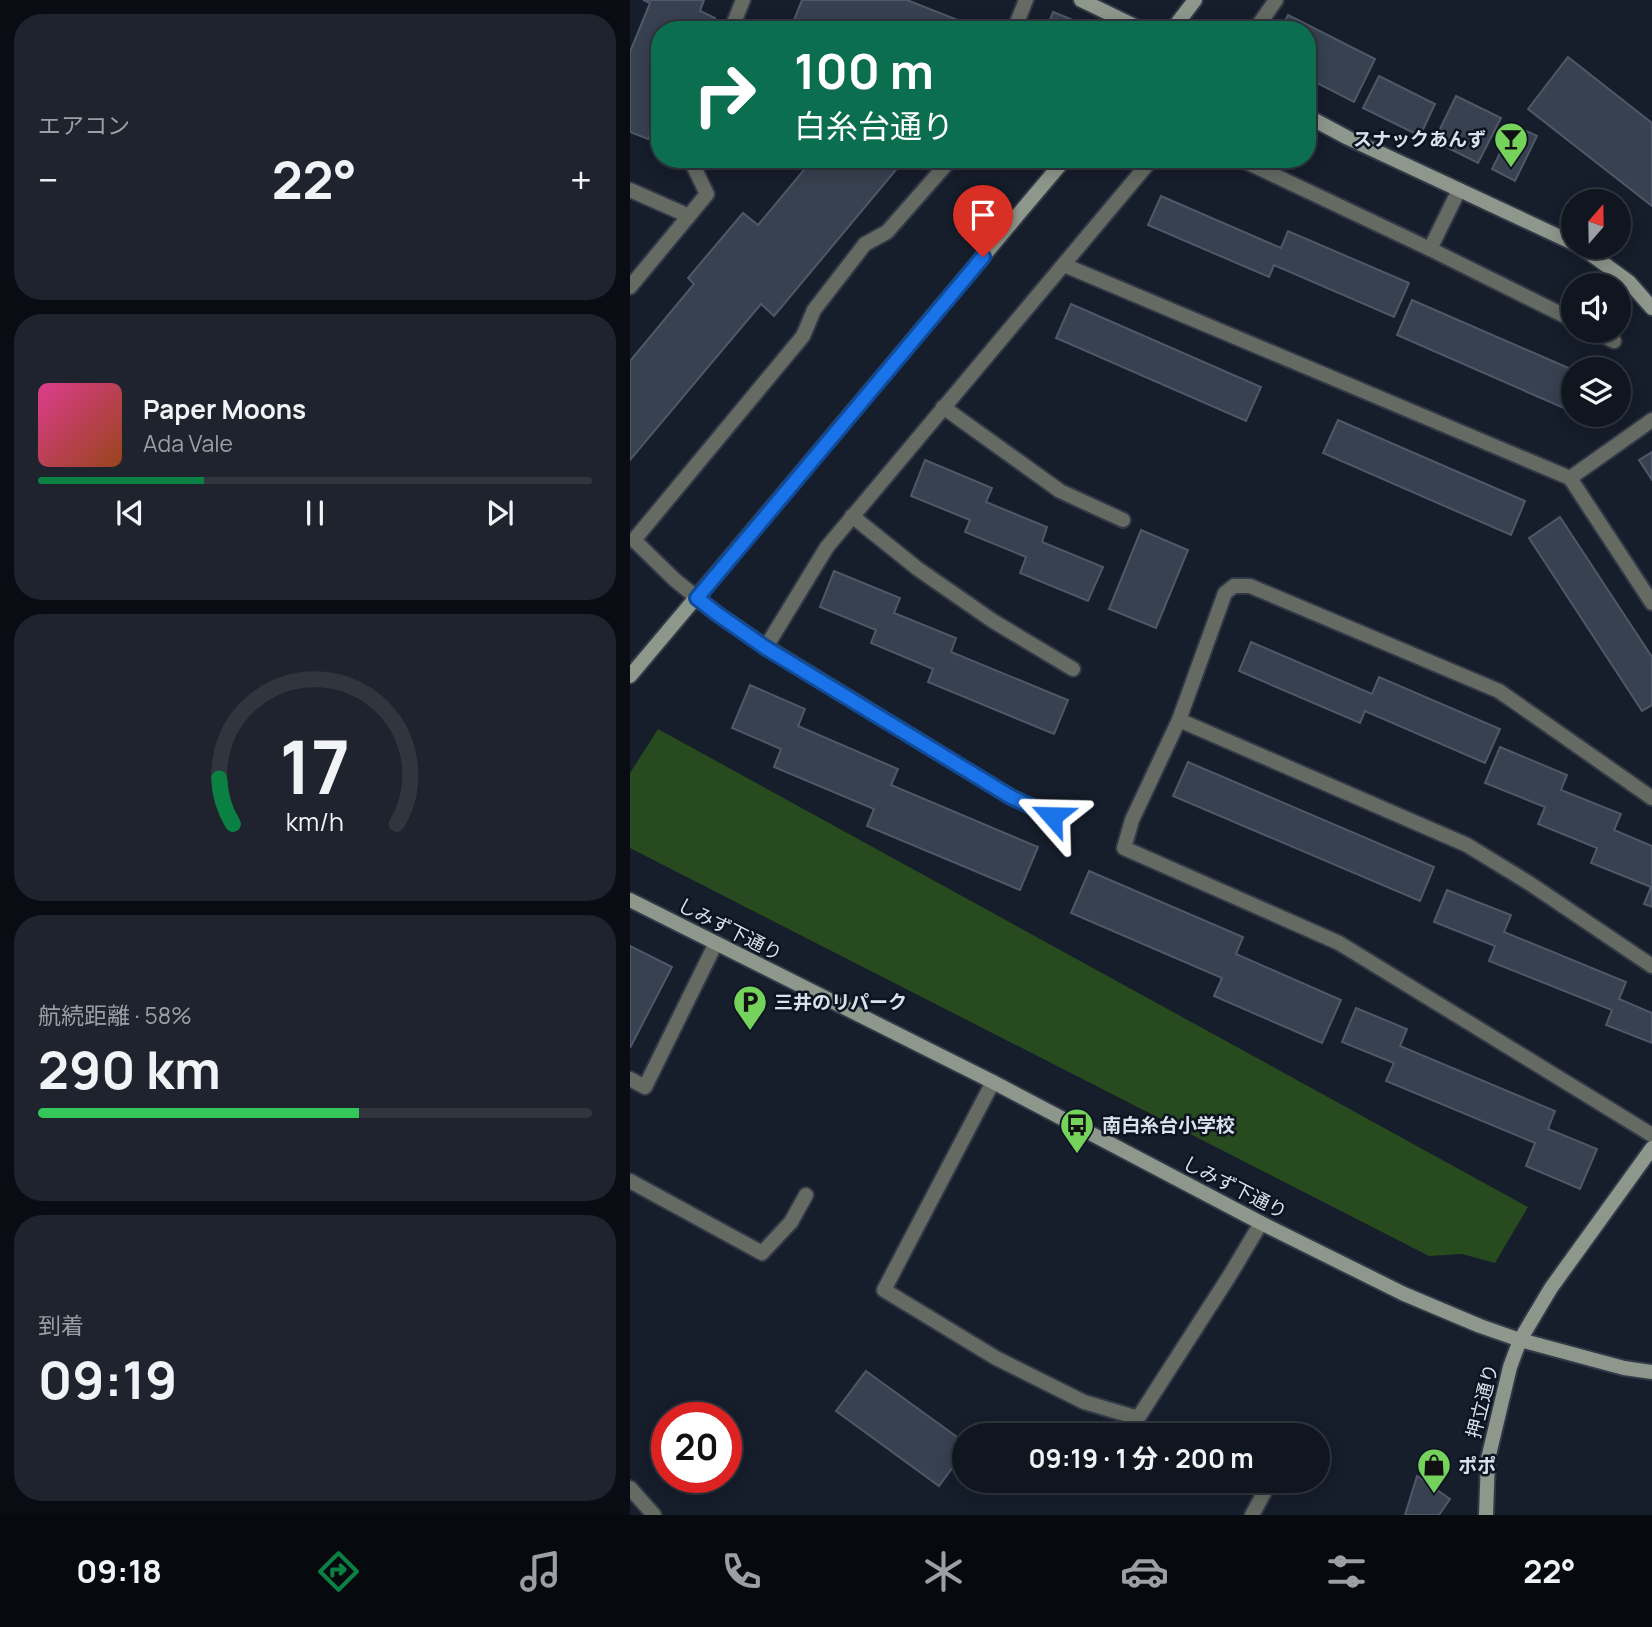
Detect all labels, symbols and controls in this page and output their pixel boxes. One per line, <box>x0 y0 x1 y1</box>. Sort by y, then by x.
text: 100 m <box>794 37 934 104</box>
icon: right <box>679 49 770 140</box>
text: 白糸台通り <box>794 104 954 148</box>
text: エアコン <box>38 109 130 141</box>
bar icon: スナックあんず <box>1492 120 1530 169</box>
place label: スナックあんず <box>1353 126 1486 152</box>
text: 22° <box>272 144 357 215</box>
text: − <box>38 153 59 205</box>
text: + <box>570 153 592 205</box>
pin <box>953 185 1013 257</box>
north arrow <box>1561 189 1631 259</box>
map controls <box>1561 189 1631 427</box>
icon: arrive <box>964 196 1002 234</box>
button: sound <box>1561 273 1631 343</box>
button: layers <box>1561 357 1631 427</box>
text: Paper Moons <box>143 391 306 427</box>
text: Ada Vale <box>143 427 233 459</box>
icon: previous <box>111 494 149 532</box>
icon: pause <box>296 494 334 532</box>
icon: next <box>481 494 519 532</box>
text: 17 <box>280 716 350 816</box>
position arrow <box>1015 779 1089 853</box>
text: km/h <box>286 803 344 838</box>
street label: しみず下通り <box>673 892 787 966</box>
parking icon: 三井のリパーク <box>731 983 769 1032</box>
place label: 三井のリパーク <box>774 989 907 1015</box>
text: 航続距離 · 58% <box>38 999 192 1031</box>
text: 290 km <box>38 1034 221 1105</box>
bus stop icon: 南白糸台小学校 <box>1058 1106 1096 1155</box>
place label: 南白糸台小学校 <box>1102 1112 1235 1138</box>
street label: しみず下通り <box>1178 1150 1292 1224</box>
text: 到着 <box>38 1309 84 1341</box>
text: 09:19 <box>38 1344 177 1415</box>
street label: 押立通り <box>1460 1361 1504 1441</box>
speed limit sign: 20 <box>651 1402 742 1493</box>
text: 09:19 · 1 分 · 200 m <box>1028 1440 1254 1476</box>
shop icon: ポポ <box>1415 1446 1453 1495</box>
place label: ポポ <box>1458 1452 1496 1478</box>
icon: directions <box>314 1547 363 1596</box>
icon: music <box>516 1547 565 1596</box>
icon: phone <box>717 1547 766 1596</box>
icon: climate <box>919 1547 968 1596</box>
icon: car <box>1120 1547 1169 1596</box>
icon: filters <box>1322 1547 1371 1596</box>
text: 09:18 <box>76 1549 162 1593</box>
text: 22° <box>1523 1549 1576 1593</box>

